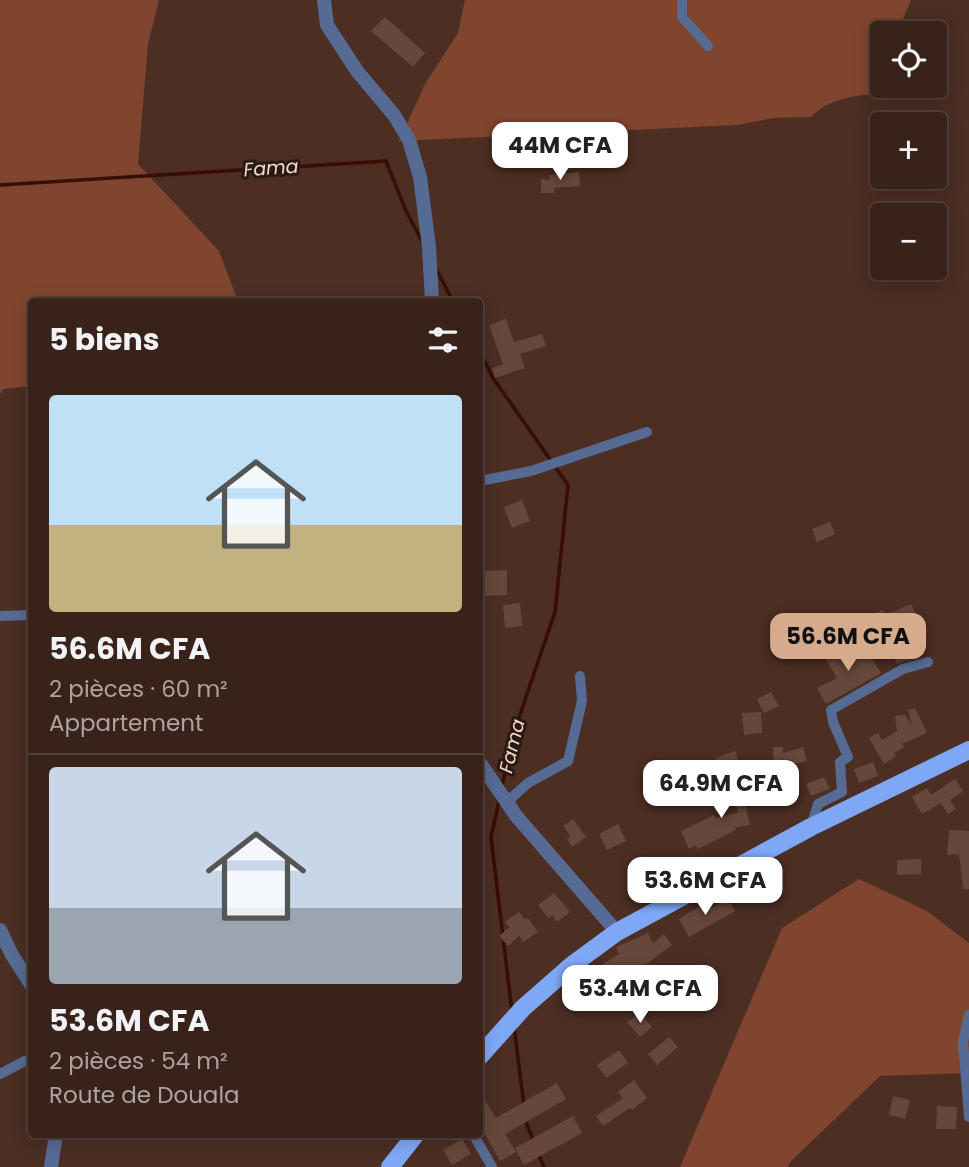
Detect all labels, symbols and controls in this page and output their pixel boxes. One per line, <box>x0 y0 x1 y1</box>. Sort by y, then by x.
map controls <box>870 21 947 280</box>
button: locate <box>870 21 947 98</box>
button: + <box>870 112 947 189</box>
pin: 44M CFA <box>495 122 625 182</box>
text: 44M CFA <box>508 129 612 161</box>
water label: Fama <box>243 153 299 183</box>
button: − <box>870 203 947 280</box>
text: 5 biens <box>49 318 160 361</box>
icon: filters <box>424 321 462 359</box>
icon: home <box>193 441 319 567</box>
pin: 56.6M CFA <box>768 614 928 673</box>
text: 56.6M CFA <box>786 620 910 652</box>
text: 56.6M CFA <box>49 627 210 670</box>
text: 2 pièces · 60 m² <box>49 673 228 705</box>
text: Appartement <box>49 707 203 739</box>
water label: Fama <box>492 716 532 776</box>
pin: 64.9M CFA <box>641 760 801 820</box>
text: 64.9M CFA <box>659 767 783 799</box>
icon: home <box>193 813 319 939</box>
pin: 53.6M CFA <box>625 858 785 917</box>
text: 53.6M CFA <box>643 864 767 896</box>
pin: 53.4M CFA <box>560 965 720 1025</box>
text: 53.4M CFA <box>578 972 702 1004</box>
text: 53.6M CFA <box>49 999 210 1042</box>
text: 2 pièces · 54 m² <box>49 1045 228 1077</box>
text: Route de Douala <box>49 1079 240 1111</box>

